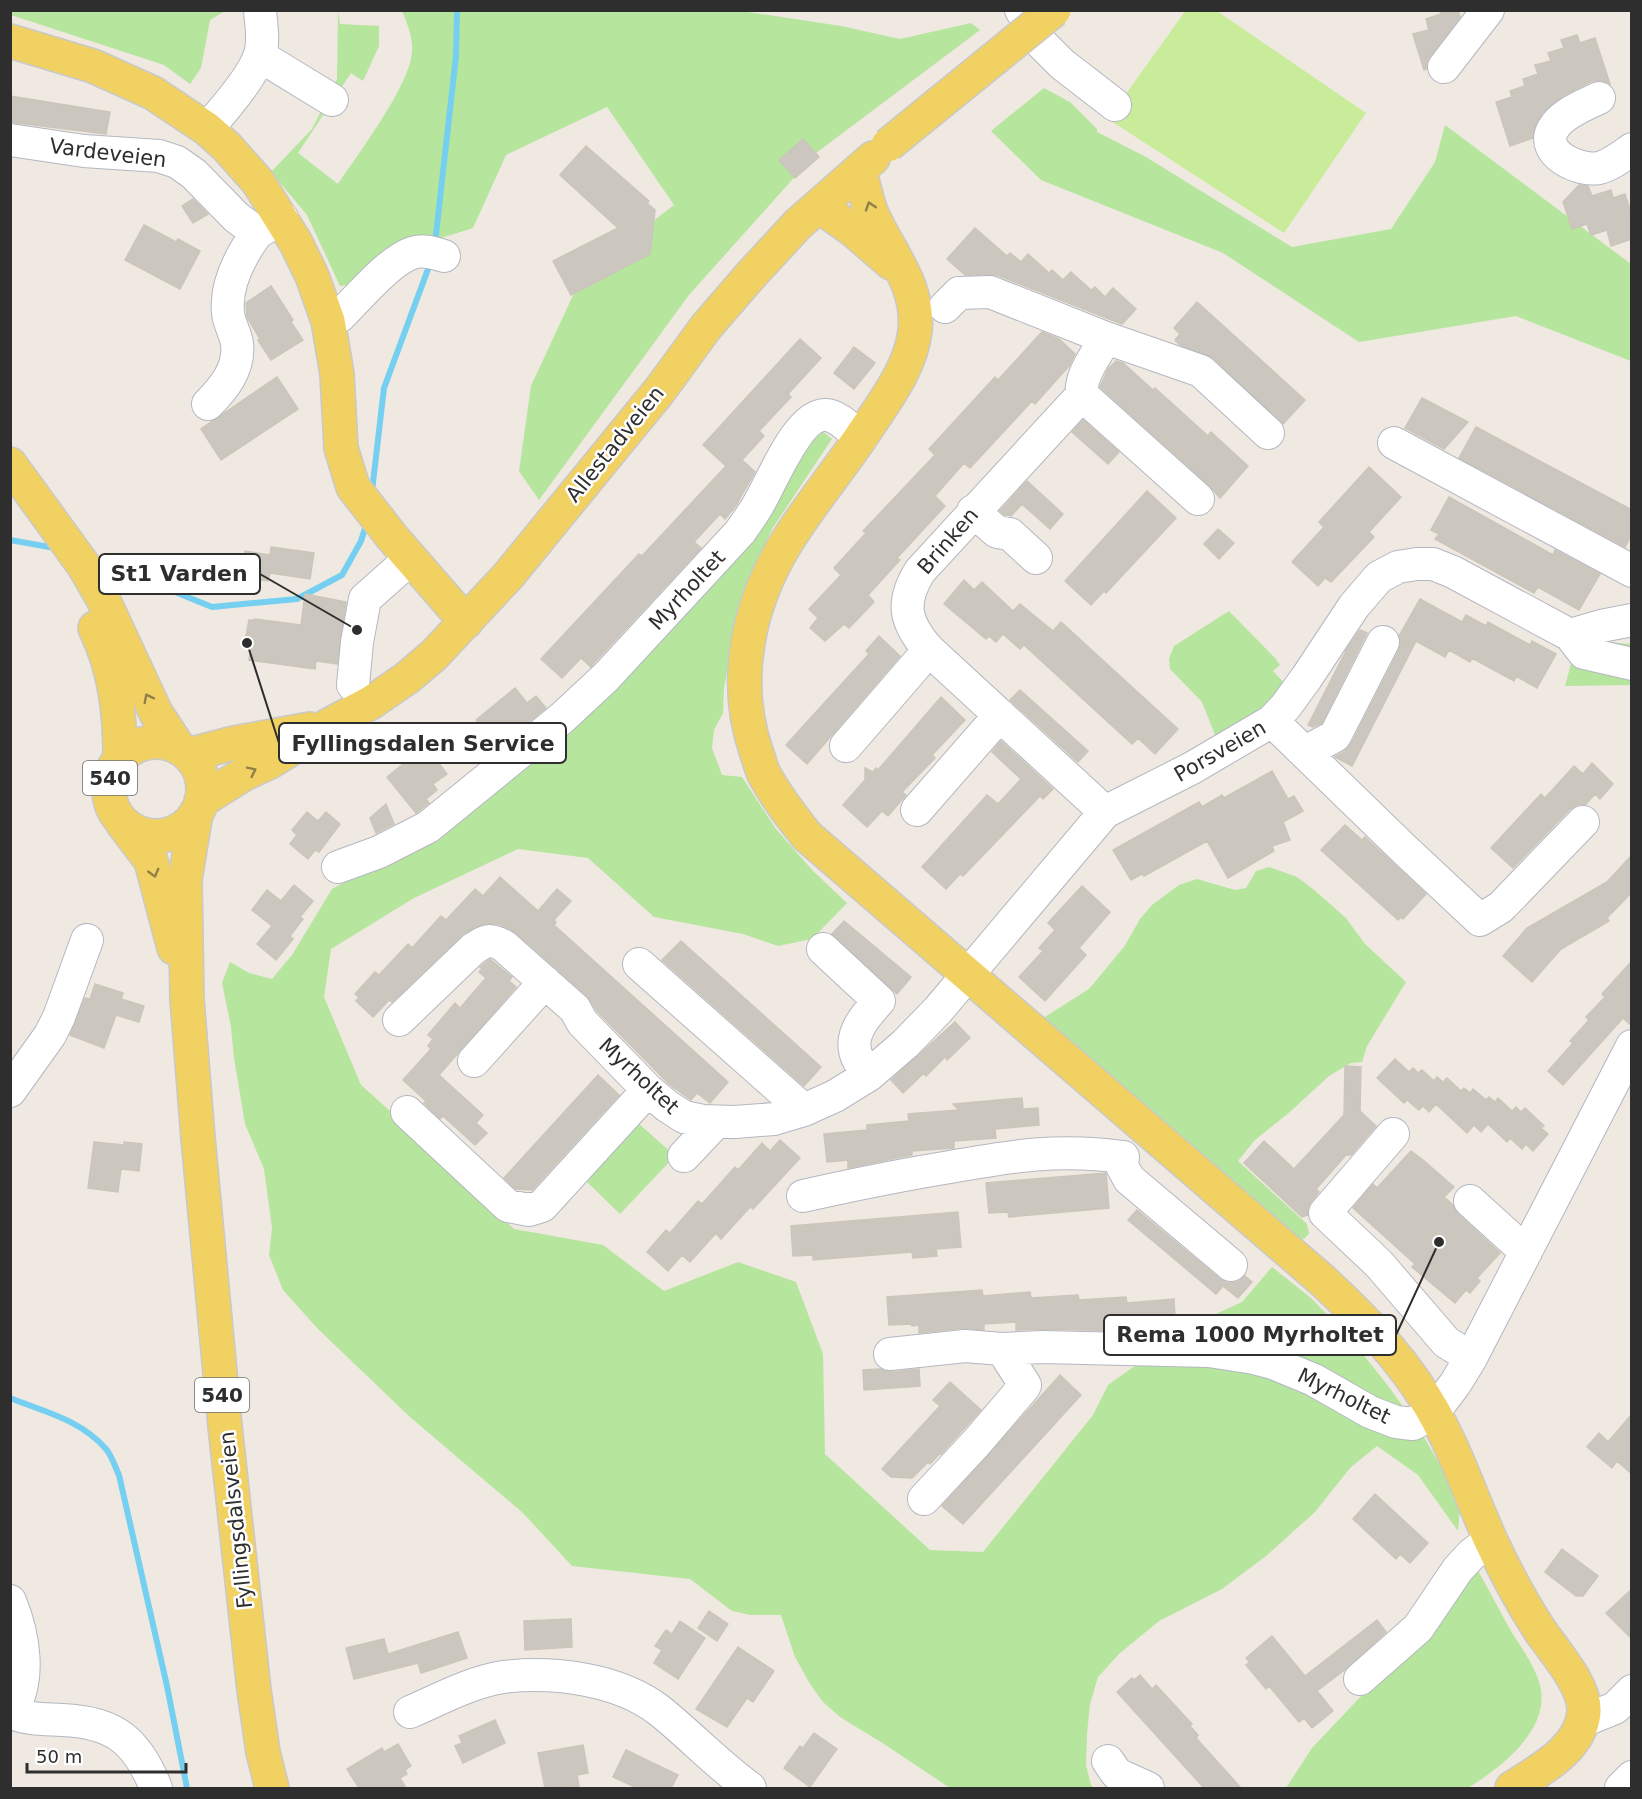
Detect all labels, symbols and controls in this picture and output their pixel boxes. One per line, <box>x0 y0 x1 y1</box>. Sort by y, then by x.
street label: Vardeveien <box>48 134 168 172</box>
one-way arrow <box>865 201 877 211</box>
street label: Allestadveien <box>561 381 669 507</box>
street label: Brinken <box>913 503 983 579</box>
street label: Myrholtet <box>644 545 730 635</box>
callout: St1 Varden <box>99 554 260 594</box>
text: St1 Varden <box>110 561 248 586</box>
one-way arrow <box>144 693 156 704</box>
street label: Porsveien <box>1170 715 1270 787</box>
callout: Fyllingsdalen Service <box>279 723 566 763</box>
text: Fyllingsdalen Service <box>291 731 555 756</box>
road number: 540 <box>83 761 137 795</box>
one-way arrow <box>245 766 256 778</box>
one-way arrow <box>147 867 159 878</box>
street label: Myrholtet <box>594 1033 684 1119</box>
callout: Rema 1000 Myrholtet <box>1104 1315 1396 1355</box>
text: Rema 1000 Myrholtet <box>1116 1322 1384 1347</box>
street label: Myrholtet <box>1294 1363 1394 1429</box>
road number: 540 <box>195 1378 249 1412</box>
street label: Fyllingsdalsveien <box>215 1430 257 1610</box>
scale bar <box>27 1736 186 1774</box>
text: 50 m <box>36 1746 82 1767</box>

